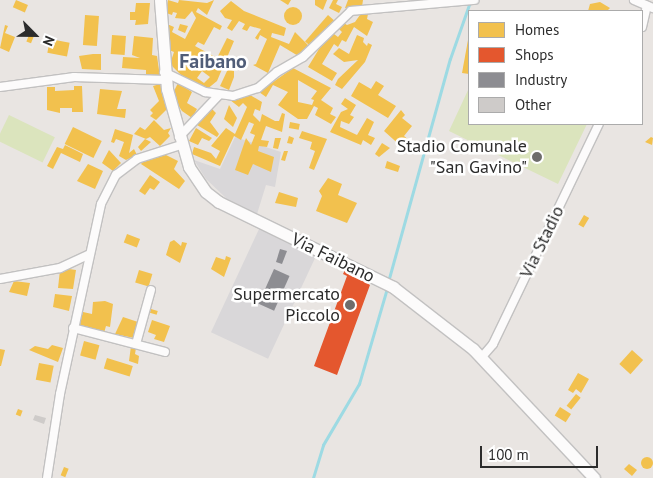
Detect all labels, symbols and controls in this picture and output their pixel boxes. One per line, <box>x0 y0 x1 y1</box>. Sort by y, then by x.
north arrow <box>10 10 60 60</box>
legend <box>468 10 643 125</box>
text: Homes <box>515 20 559 39</box>
text: N <box>39 33 59 49</box>
text: Shops <box>515 45 554 64</box>
district label: Faibano <box>179 49 247 73</box>
text: Industry <box>515 70 567 89</box>
text: Other <box>515 95 551 114</box>
place label: Stadio Comunale "San Gavino" <box>397 136 527 178</box>
marker: Stadio Comunale "San Gavino" <box>531 151 543 163</box>
street label: Via Stadio <box>515 202 569 282</box>
street label: Via Faibano <box>288 229 378 287</box>
place label: Supermercato Piccolo <box>233 284 340 326</box>
marker: Supermercato Piccolo <box>344 299 356 311</box>
scale bar <box>483 436 600 468</box>
text: 100 m <box>488 445 529 464</box>

